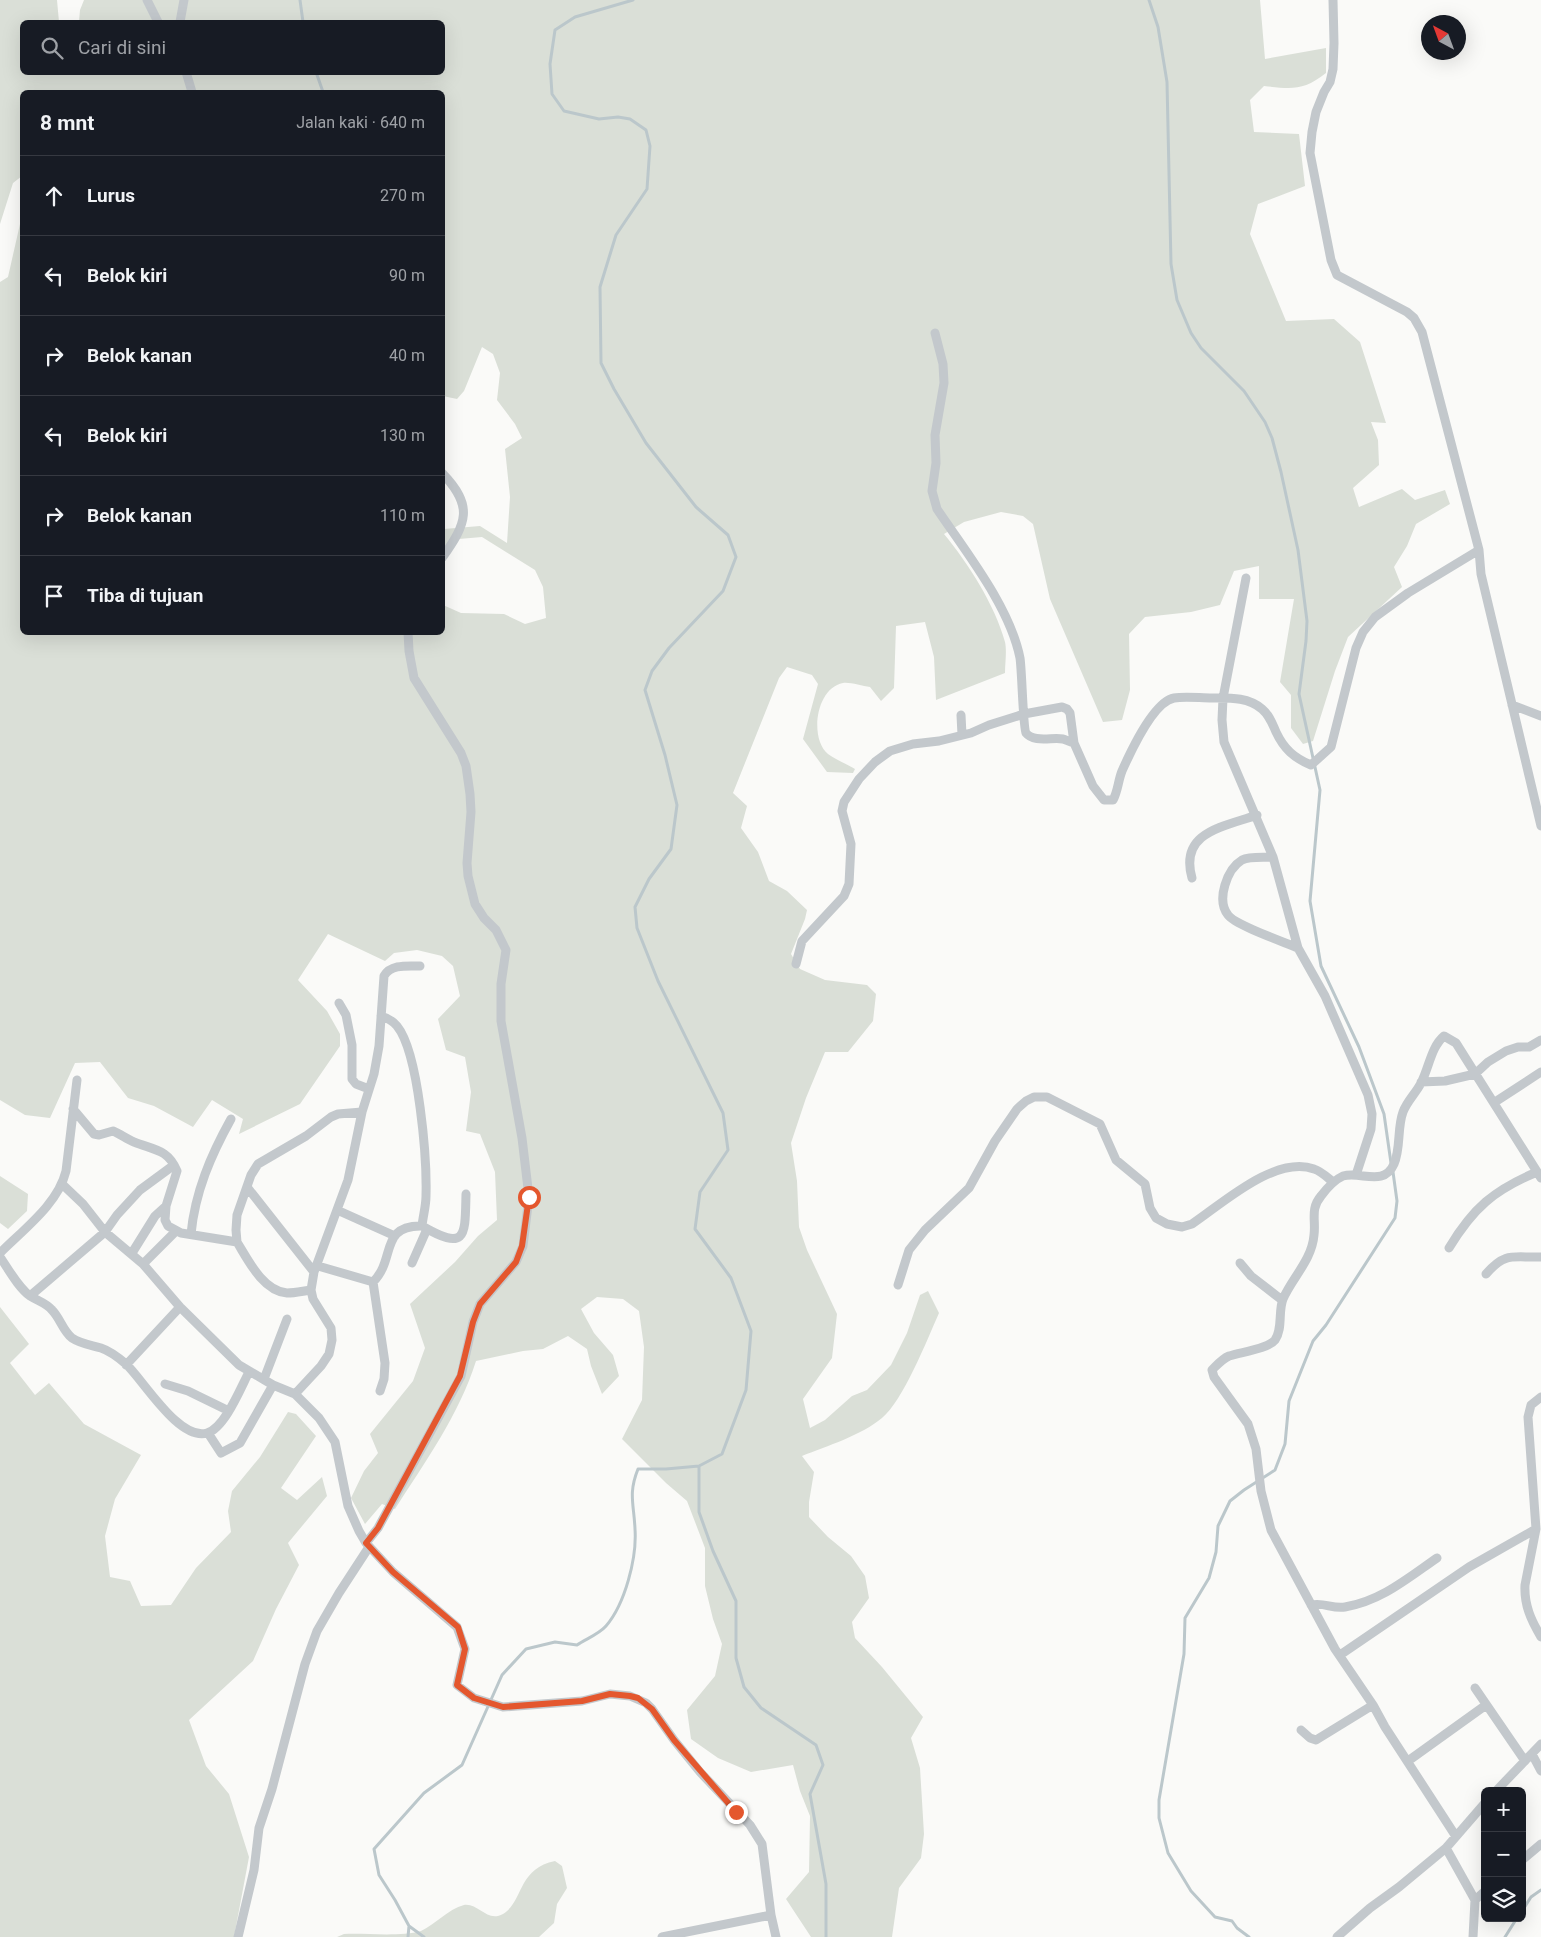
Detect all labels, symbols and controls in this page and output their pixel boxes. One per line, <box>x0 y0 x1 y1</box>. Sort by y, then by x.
north arrow <box>1421 15 1466 60</box>
search box <box>20 20 445 75</box>
icon: search <box>38 34 66 62</box>
text: Cari di sini <box>78 36 166 59</box>
text: 8 mnt <box>40 111 94 135</box>
text: Jalan kaki · 640 m <box>296 113 425 132</box>
icon: ahead <box>40 182 68 210</box>
text: Lurus <box>87 184 135 207</box>
text: 270 m <box>380 186 425 205</box>
icon: left <box>40 262 68 290</box>
text: Belok kiri <box>87 264 167 287</box>
text: 90 m <box>389 266 425 285</box>
icon: right <box>40 342 68 370</box>
text: Belok kanan <box>87 344 192 367</box>
text: 40 m <box>389 346 425 365</box>
icon: left <box>40 422 68 450</box>
text: Belok kiri <box>87 424 167 447</box>
text: 130 m <box>380 426 425 445</box>
icon: right <box>40 502 68 530</box>
text: Belok kanan <box>87 504 192 527</box>
text: 110 m <box>380 506 425 525</box>
icon: arrive <box>40 582 68 610</box>
text: Tiba di tujuan <box>87 584 203 607</box>
route start <box>518 1186 541 1209</box>
map controls <box>1481 1787 1526 1922</box>
button: + <box>1481 1787 1526 1832</box>
route end <box>725 1801 748 1824</box>
button: − <box>1481 1832 1526 1877</box>
button: layers <box>1481 1877 1526 1922</box>

